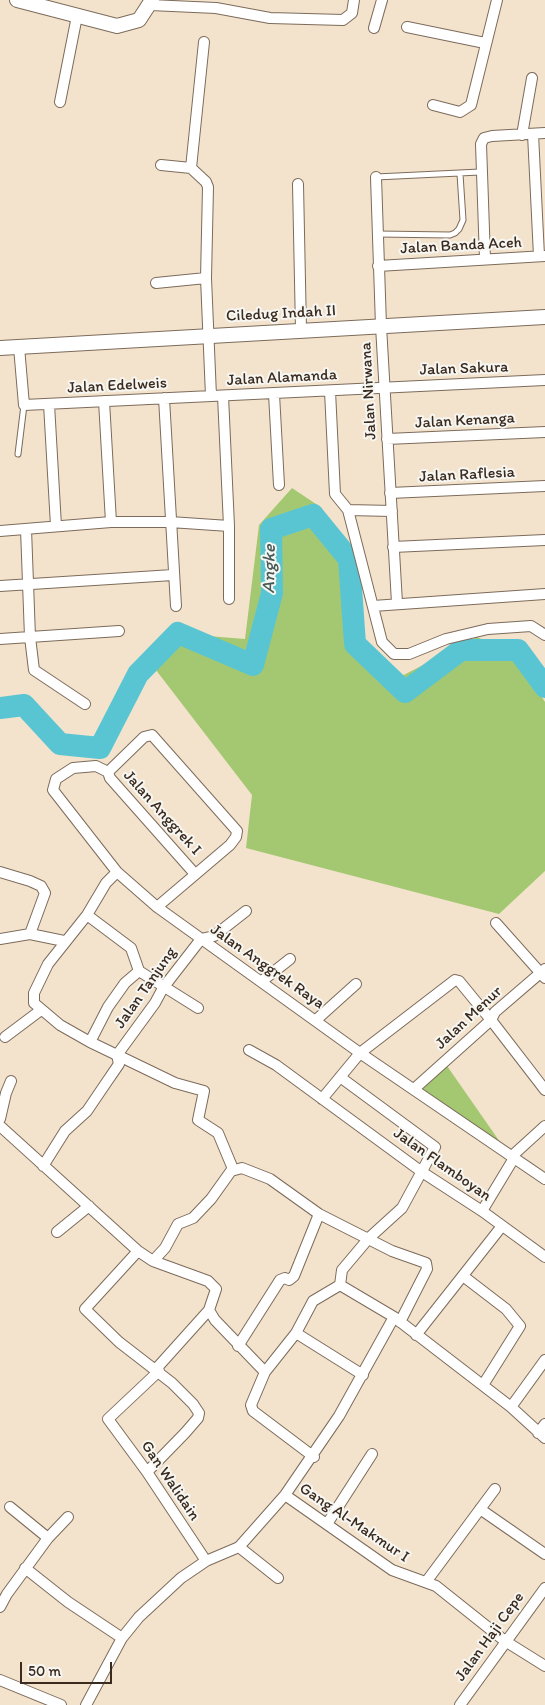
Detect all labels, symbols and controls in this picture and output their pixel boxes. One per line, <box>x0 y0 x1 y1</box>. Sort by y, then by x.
street label: Jalan Banda Aceh <box>400 233 522 259</box>
street label: Ciledug Indah II <box>226 302 336 326</box>
street label: Jalan Nirwana <box>357 342 381 440</box>
street label: Jalan Sakura <box>419 358 509 380</box>
street label: Jalan Alamanda <box>226 366 338 390</box>
street label: Jalan Edelweis <box>67 374 167 398</box>
street label: Jalan Kenanga <box>415 409 515 433</box>
street label: Jalan Raflesia <box>419 463 515 487</box>
water label: Angke <box>259 544 281 594</box>
street label: Jalan Anggrek I <box>119 767 205 859</box>
street label: Jalan Anggrek Raya <box>206 920 328 1014</box>
street label: Jalan Tanjung <box>111 944 181 1032</box>
street label: Jalan Menur <box>432 982 506 1054</box>
street label: Jalan Flamboyan <box>389 1124 495 1206</box>
street label: Gan Walidain <box>136 1437 204 1525</box>
street label: Gang Al-Makmur I <box>295 1479 413 1567</box>
street label: Jalan Haji Cepe <box>451 1589 529 1685</box>
scale bar <box>22 1652 115 1684</box>
text: 50 m <box>28 1662 61 1680</box>

